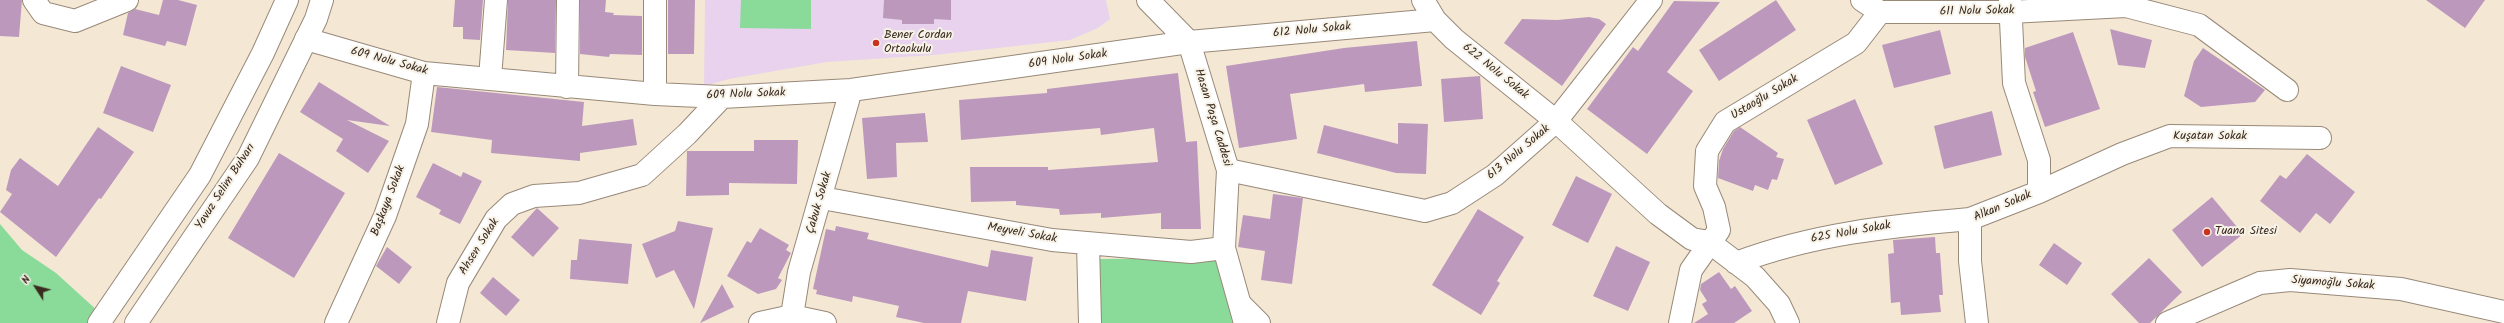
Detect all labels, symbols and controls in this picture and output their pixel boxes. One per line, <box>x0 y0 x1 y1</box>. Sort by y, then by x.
street label: 611 Nolu Sokak <box>1939 4 2015 20</box>
street label: 612 Nolu Sokak <box>1273 20 1351 42</box>
place label: Bener Cordan Ortaokulu <box>884 29 952 57</box>
marker: Bener Cordan Ortaokulu <box>871 38 881 48</box>
street label: 622 Nolu Sokak <box>1459 41 1531 103</box>
street label: 609 Nolu Sokak <box>349 45 429 79</box>
street label: 609 Nolu Sokak <box>1028 47 1108 73</box>
street label: Hasan Paşa Caddesi <box>1190 67 1234 169</box>
street label: Ustaoğlu Sokak <box>1729 72 1801 124</box>
street label: 609 Nolu Sokak <box>706 86 786 104</box>
street label: 613 Nolu Sokak <box>1485 122 1553 184</box>
street label: Kuşatan Sokak <box>2173 130 2247 144</box>
street label: Yavuz Selim Bulvarı <box>193 141 259 233</box>
street label: Başkaya Sokak <box>369 164 409 238</box>
street label: Çabuk Sokak <box>804 170 836 236</box>
street label: Alkan Sokak <box>1972 188 2034 226</box>
street label: Ahsen Sokak <box>457 216 503 278</box>
street label: 625 Nolu Sokak <box>1810 219 1892 247</box>
street label: Meyveli Sokak <box>986 221 1058 247</box>
place label: Tuana Sitesi <box>2215 225 2277 239</box>
marker: Tuana Sitesi <box>2202 227 2212 237</box>
north arrow <box>16 267 56 307</box>
text: N <box>17 272 36 288</box>
street label: Siyamoğlu Sokak <box>2291 274 2375 294</box>

